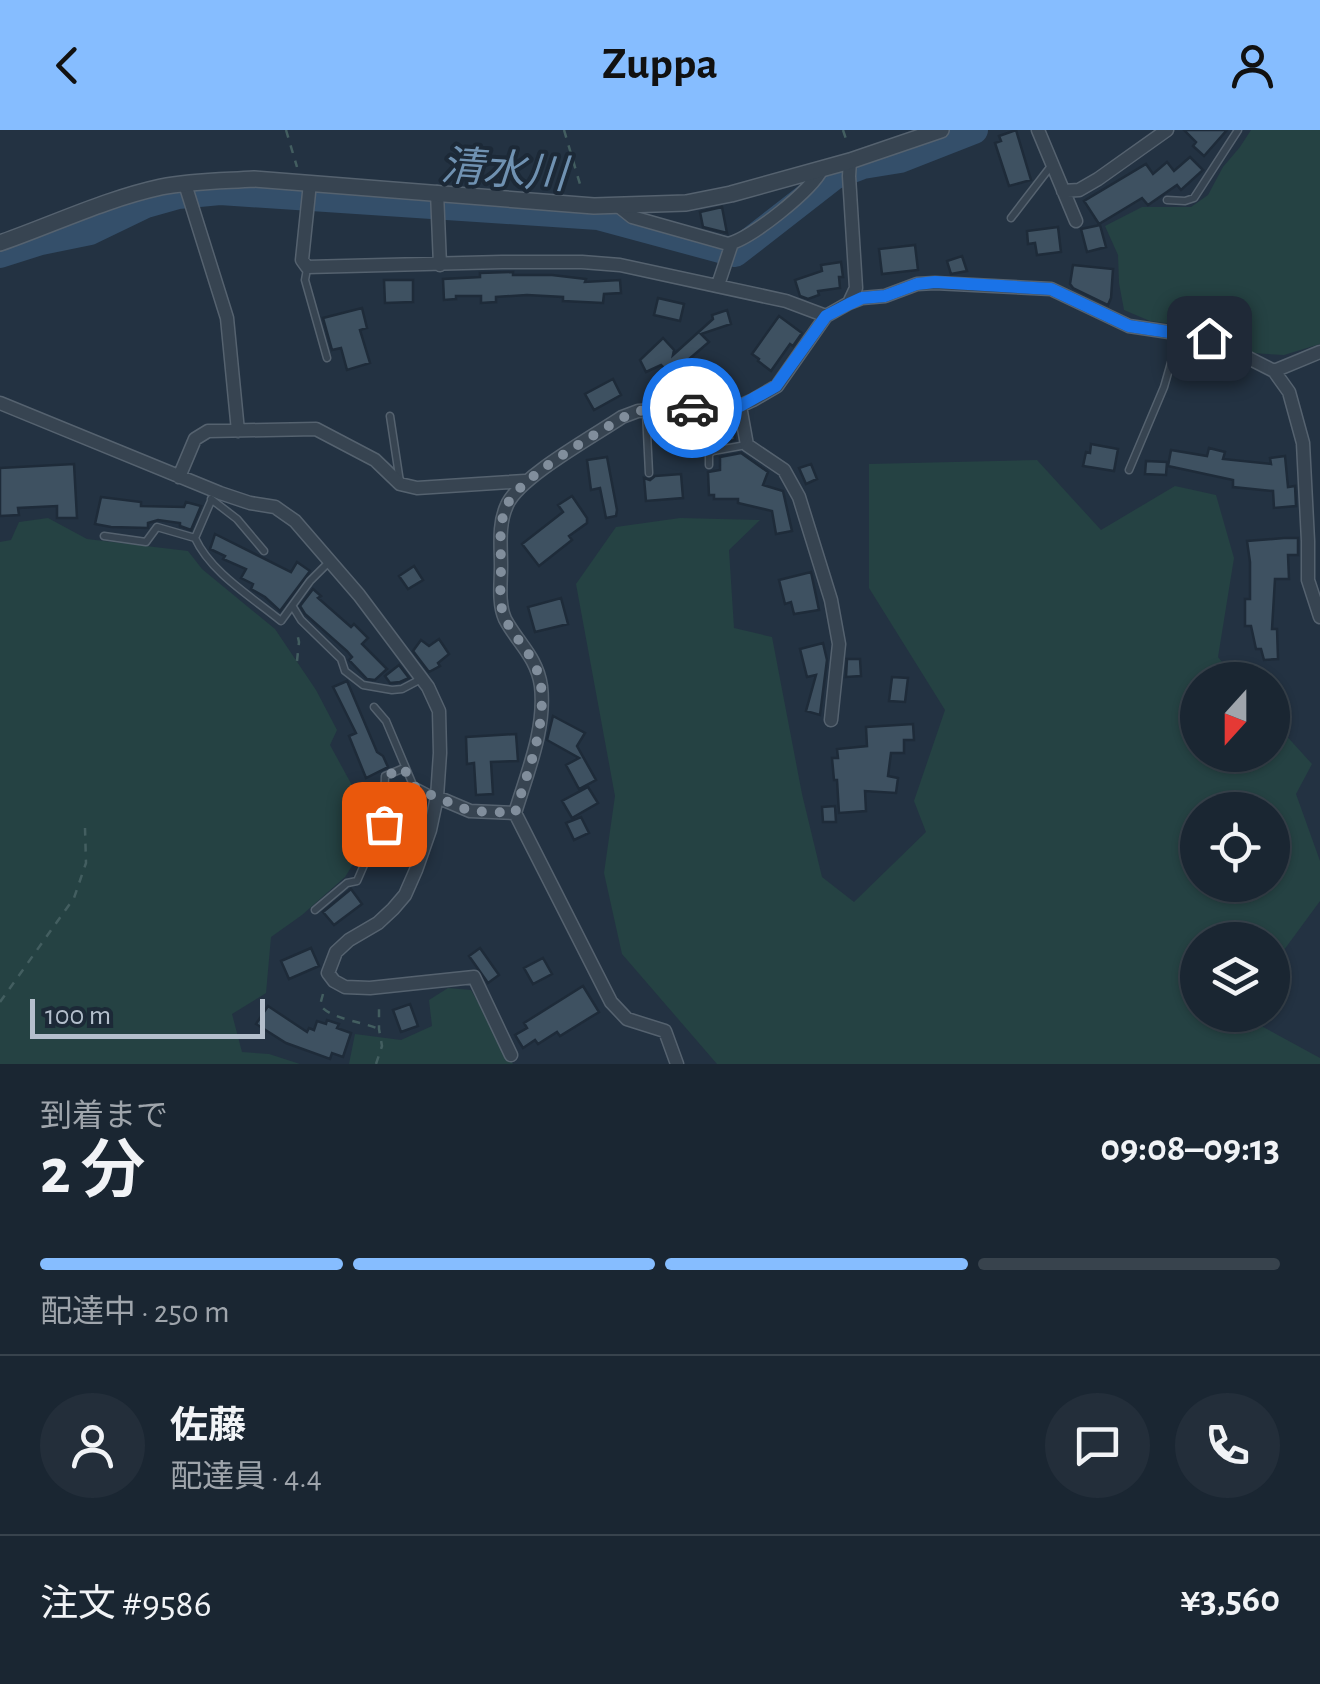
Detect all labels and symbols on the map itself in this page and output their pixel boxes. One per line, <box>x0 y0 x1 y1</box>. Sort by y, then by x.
water label: 清水川 <box>440 144 572 197</box>
pin <box>1167 296 1252 381</box>
courier <box>642 358 742 458</box>
north arrow <box>1180 662 1290 772</box>
pin <box>342 782 427 867</box>
scale bar <box>30 994 265 1038</box>

